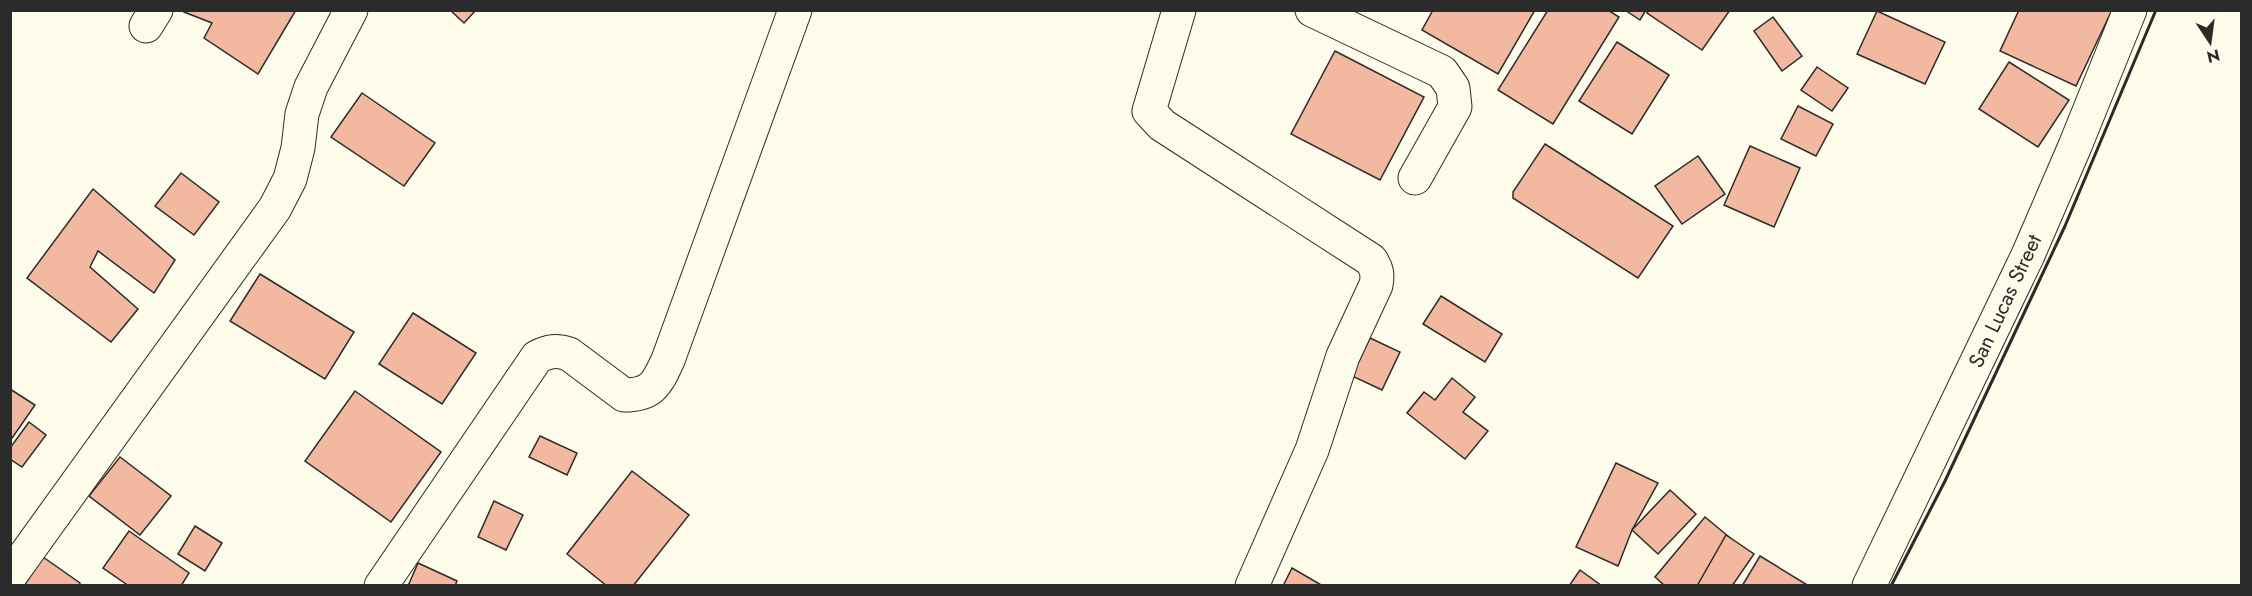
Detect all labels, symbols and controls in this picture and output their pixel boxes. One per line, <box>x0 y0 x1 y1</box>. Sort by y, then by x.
north arrow <box>2180 12 2240 72</box>
text: N <box>2204 43 2222 69</box>
street label: San Lucas Street <box>1961 229 2049 373</box>

